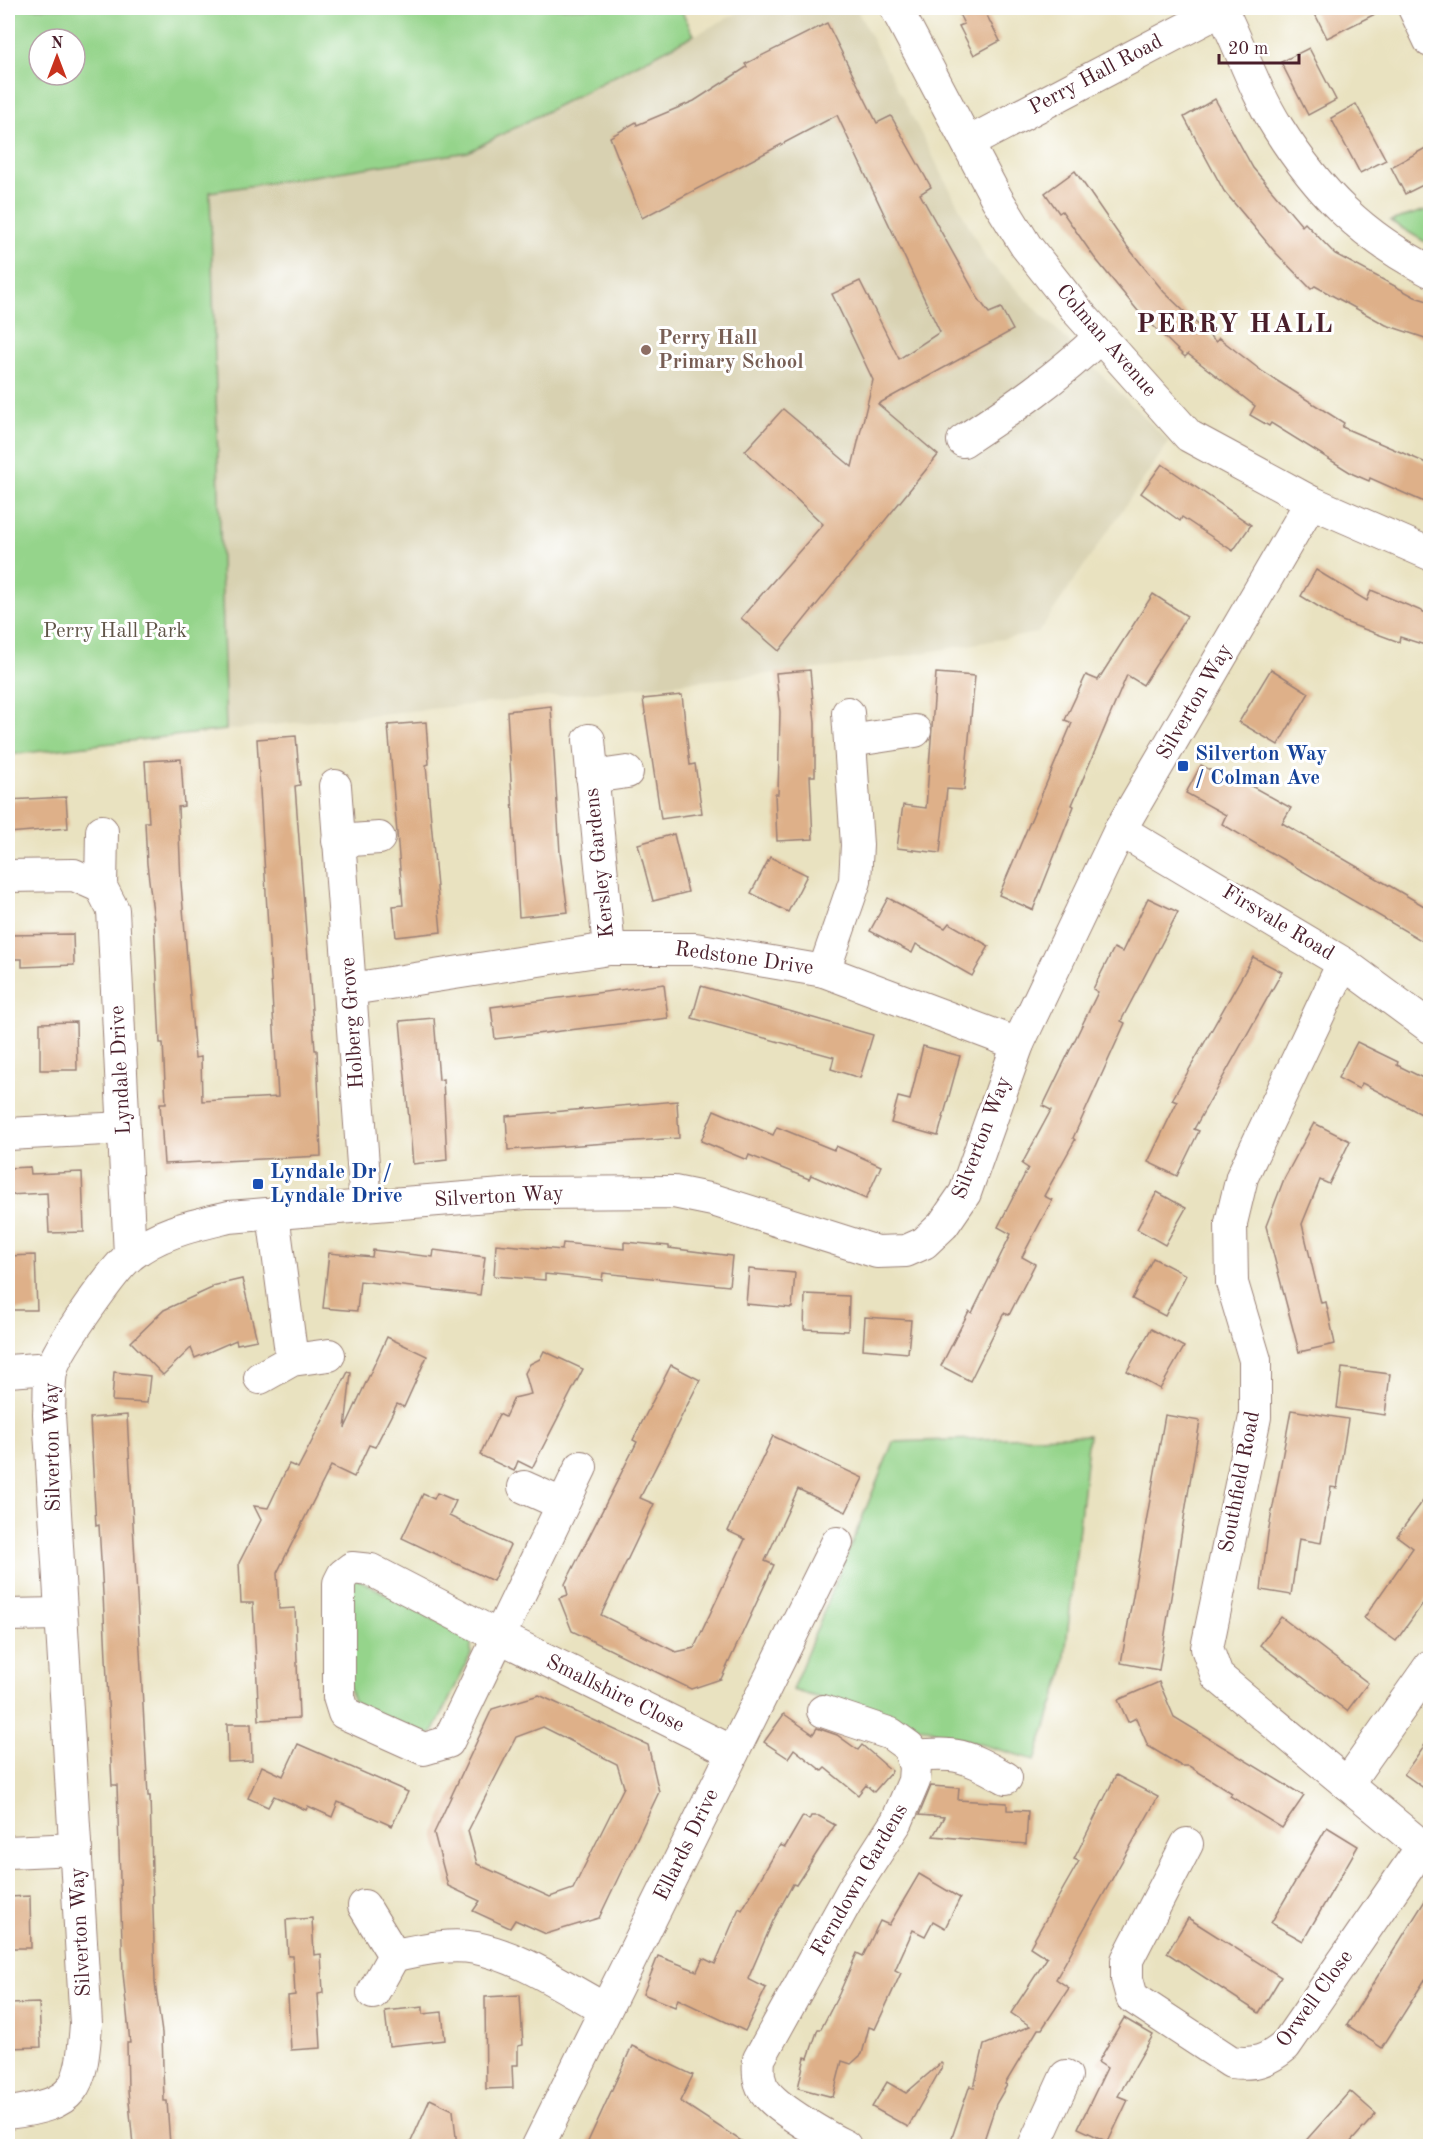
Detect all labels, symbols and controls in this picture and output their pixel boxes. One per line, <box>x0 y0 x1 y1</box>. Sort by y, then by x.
north arrow <box>27 27 87 87</box>
scale bar <box>1219 27 1298 65</box>
street label: Perry Hall Road <box>1026 31 1166 119</box>
text: N <box>51 36 64 52</box>
text: 20 m <box>1228 40 1268 58</box>
street label: Colman Avenue <box>1052 281 1160 401</box>
district label: PERRY HALL <box>1136 311 1334 338</box>
place label: Perry Hall Primary School <box>658 328 804 373</box>
marker: Perry Hall Primary School <box>639 343 653 357</box>
park label: Perry Hall Park <box>43 621 187 642</box>
street label: Silverton Way <box>1153 641 1237 763</box>
place label: Silverton Way / Colman Ave <box>1195 744 1327 789</box>
marker: Silverton Way / Colman Ave <box>1176 759 1190 773</box>
street label: Kersley Gardens <box>582 787 618 939</box>
street label: Firsvale Road <box>1218 881 1338 965</box>
street label: Redstone Drive <box>673 939 815 979</box>
street label: Holberg Grove <box>338 956 368 1090</box>
street label: Lyndale Drive <box>107 1005 135 1135</box>
street label: Silverton Way <box>949 1074 1015 1202</box>
place label: Lyndale Dr / Lyndale Drive <box>270 1162 403 1207</box>
marker: Lyndale Dr / Lyndale Drive <box>251 1177 265 1191</box>
street label: Silverton Way <box>434 1183 564 1211</box>
street label: Silverton Way <box>41 1382 65 1512</box>
street label: Southfield Road <box>1216 1410 1264 1554</box>
street label: Smallshire Close <box>543 1652 687 1736</box>
street label: Ellards Drive <box>651 1786 723 1904</box>
street label: Ferndown Gardens <box>808 1800 912 1960</box>
street label: Silverton Way <box>67 1867 95 1997</box>
street label: Orwell Close <box>1273 1947 1357 2051</box>

